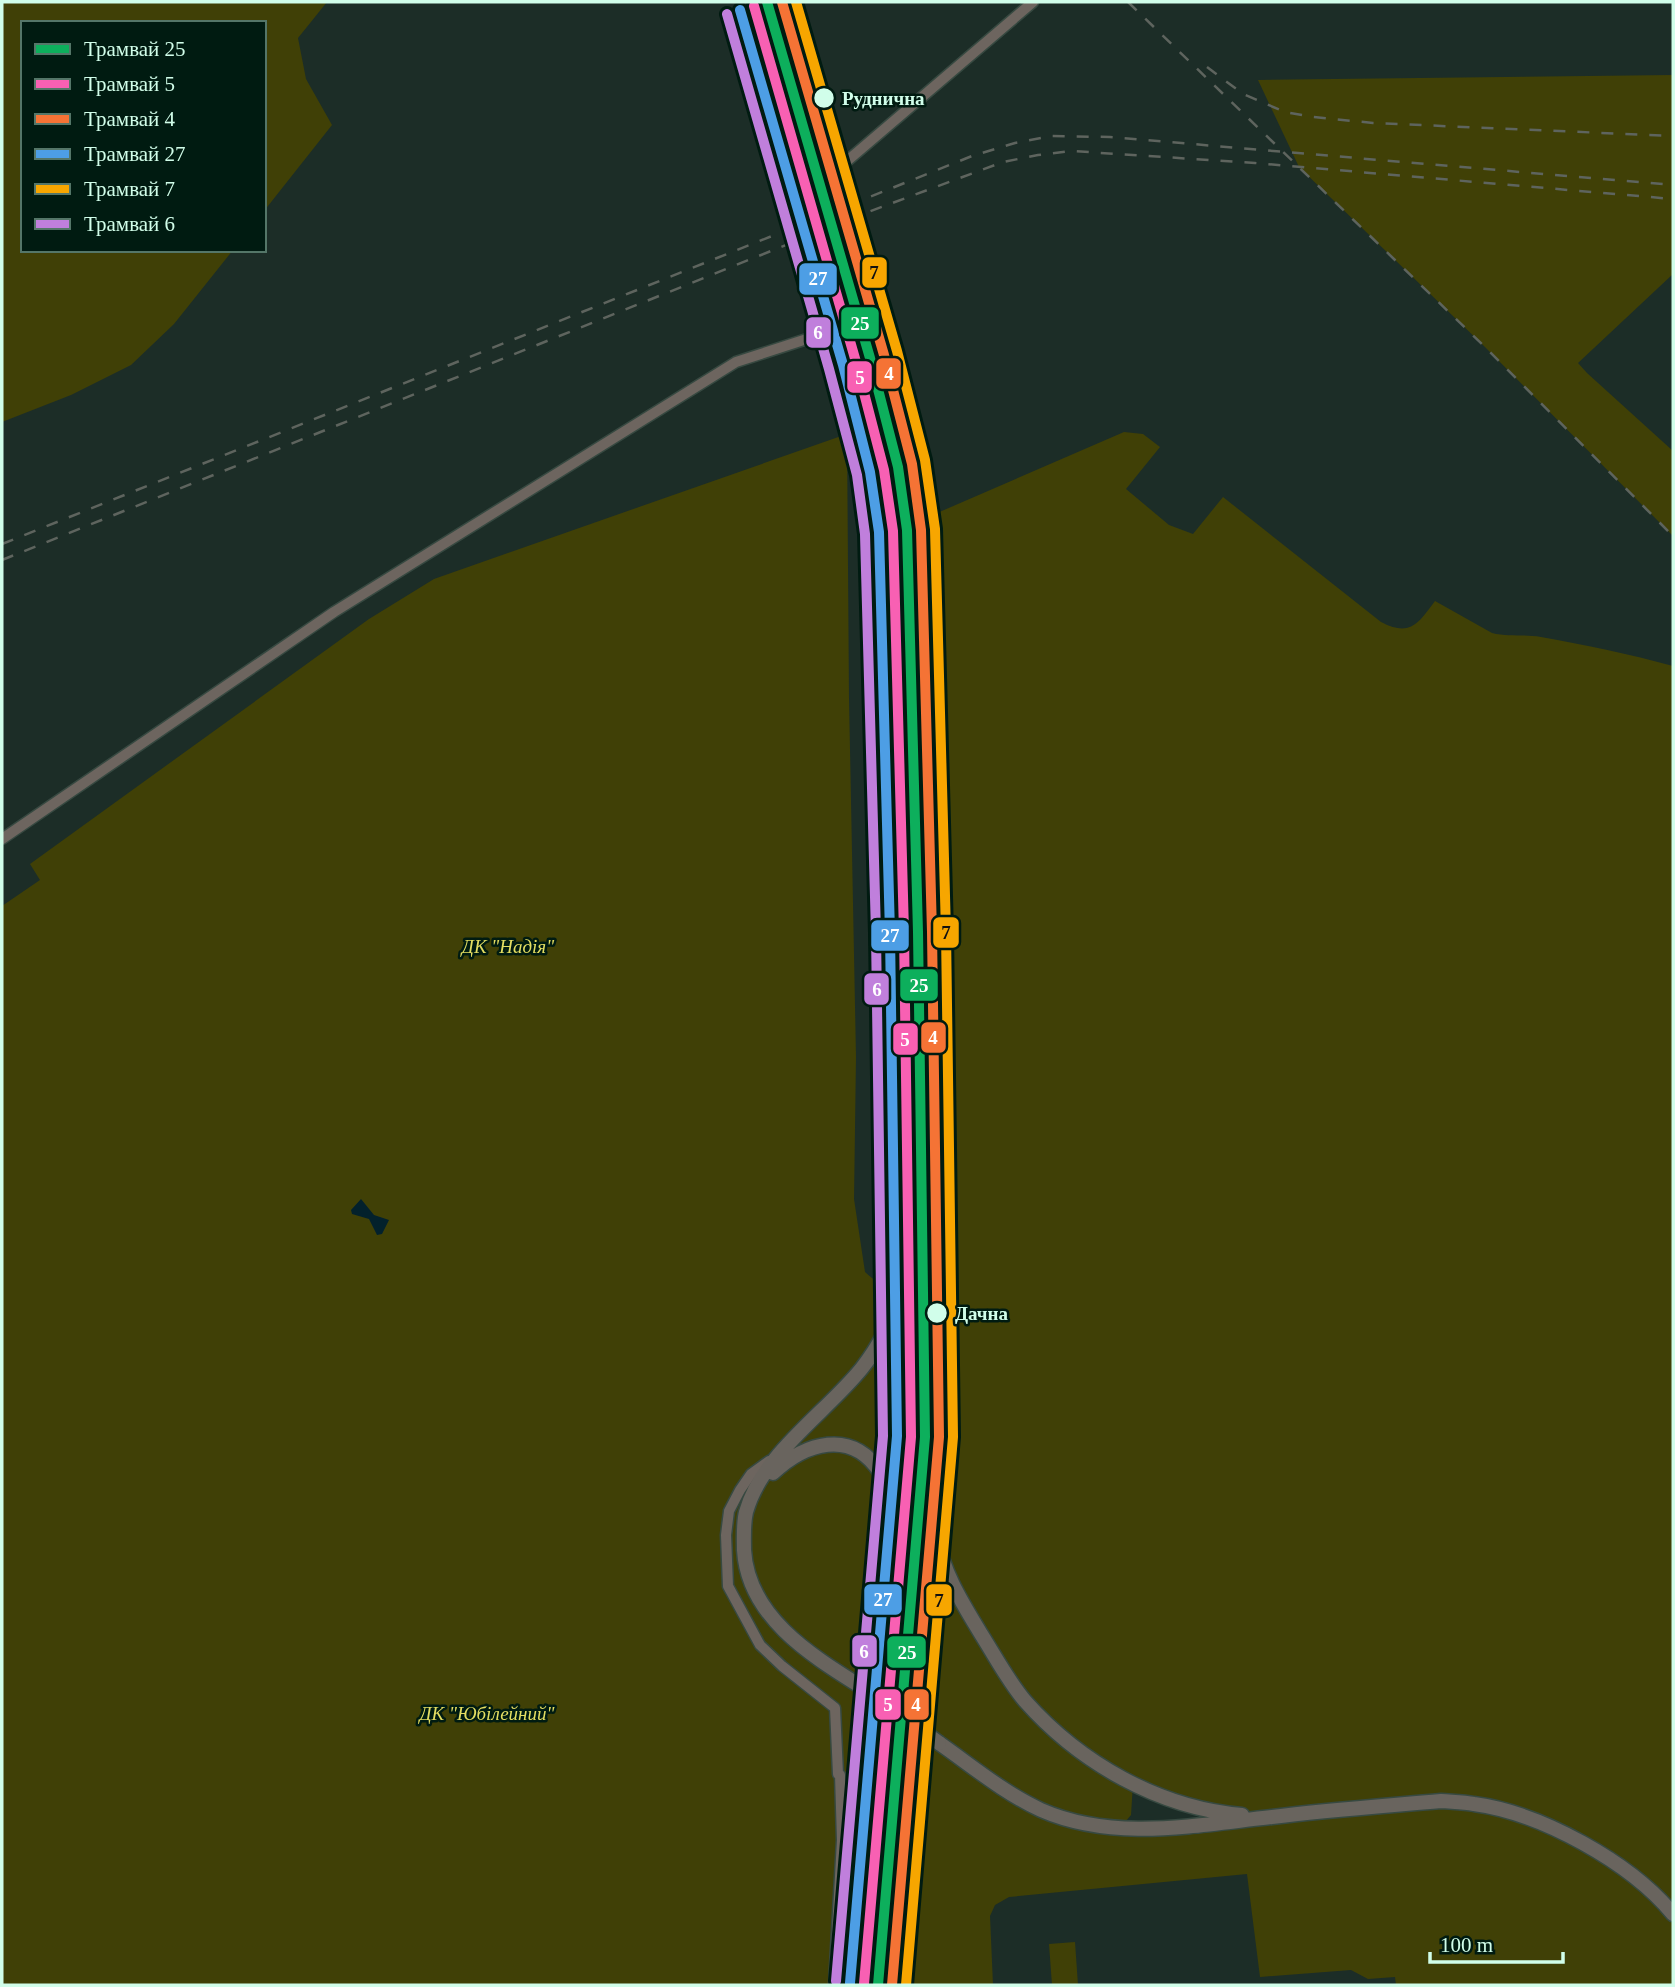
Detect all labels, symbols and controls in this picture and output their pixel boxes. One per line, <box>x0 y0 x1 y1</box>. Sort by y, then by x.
legend <box>21 21 266 252</box>
text: Трамвай 25 <box>84 37 186 61</box>
text: Трамвай 5 <box>84 72 175 96</box>
marker: Руднична <box>812 86 836 110</box>
place label: Руднична <box>842 88 925 109</box>
text: Трамвай 4 <box>84 107 176 131</box>
text: Трамвай 27 <box>84 142 186 166</box>
text: Трамвай 7 <box>84 177 175 201</box>
text: Трамвай 6 <box>84 212 175 236</box>
line badge: 7 <box>861 256 888 289</box>
line badge: 27 <box>798 262 838 296</box>
text: 7 <box>869 262 879 283</box>
text: 27 <box>809 268 828 289</box>
line badge: 25 <box>840 306 880 340</box>
text: 25 <box>851 313 870 334</box>
line badge: 6 <box>805 316 832 349</box>
text: 6 <box>813 322 823 343</box>
line badge: 4 <box>875 357 902 390</box>
line badge: 5 <box>846 360 873 394</box>
text: 4 <box>884 363 894 384</box>
text: 5 <box>855 367 865 388</box>
line badge: 7 <box>932 916 960 949</box>
line badge: 27 <box>870 919 910 952</box>
text: 7 <box>941 922 951 943</box>
text: 27 <box>881 925 900 946</box>
park label: ДК "Надія" <box>460 936 555 957</box>
line badge: 25 <box>899 968 939 1002</box>
line badge: 6 <box>863 972 890 1006</box>
text: 25 <box>910 975 929 996</box>
text: 6 <box>872 979 882 1000</box>
line badge: 4 <box>920 1021 947 1054</box>
line badge: 5 <box>892 1022 919 1056</box>
text: 4 <box>928 1027 938 1048</box>
text: 5 <box>900 1029 910 1050</box>
marker: Дачна <box>925 1301 949 1325</box>
place label: Дачна <box>955 1303 1008 1324</box>
line badge: 27 <box>863 1583 903 1616</box>
line badge: 7 <box>925 1583 953 1617</box>
text: 27 <box>874 1589 893 1610</box>
text: 7 <box>934 1590 944 1611</box>
line badge: 6 <box>851 1634 878 1668</box>
line badge: 25 <box>886 1635 927 1669</box>
text: 6 <box>859 1641 869 1662</box>
text: 25 <box>898 1642 917 1663</box>
line badge: 5 <box>874 1688 902 1721</box>
line badge: 4 <box>903 1688 930 1721</box>
text: 5 <box>883 1694 893 1715</box>
text: 4 <box>911 1694 921 1715</box>
park label: ДК "Юбілейний" <box>418 1703 556 1724</box>
scale bar <box>1430 1920 1563 1964</box>
text: 100 m <box>1440 1933 1493 1957</box>

